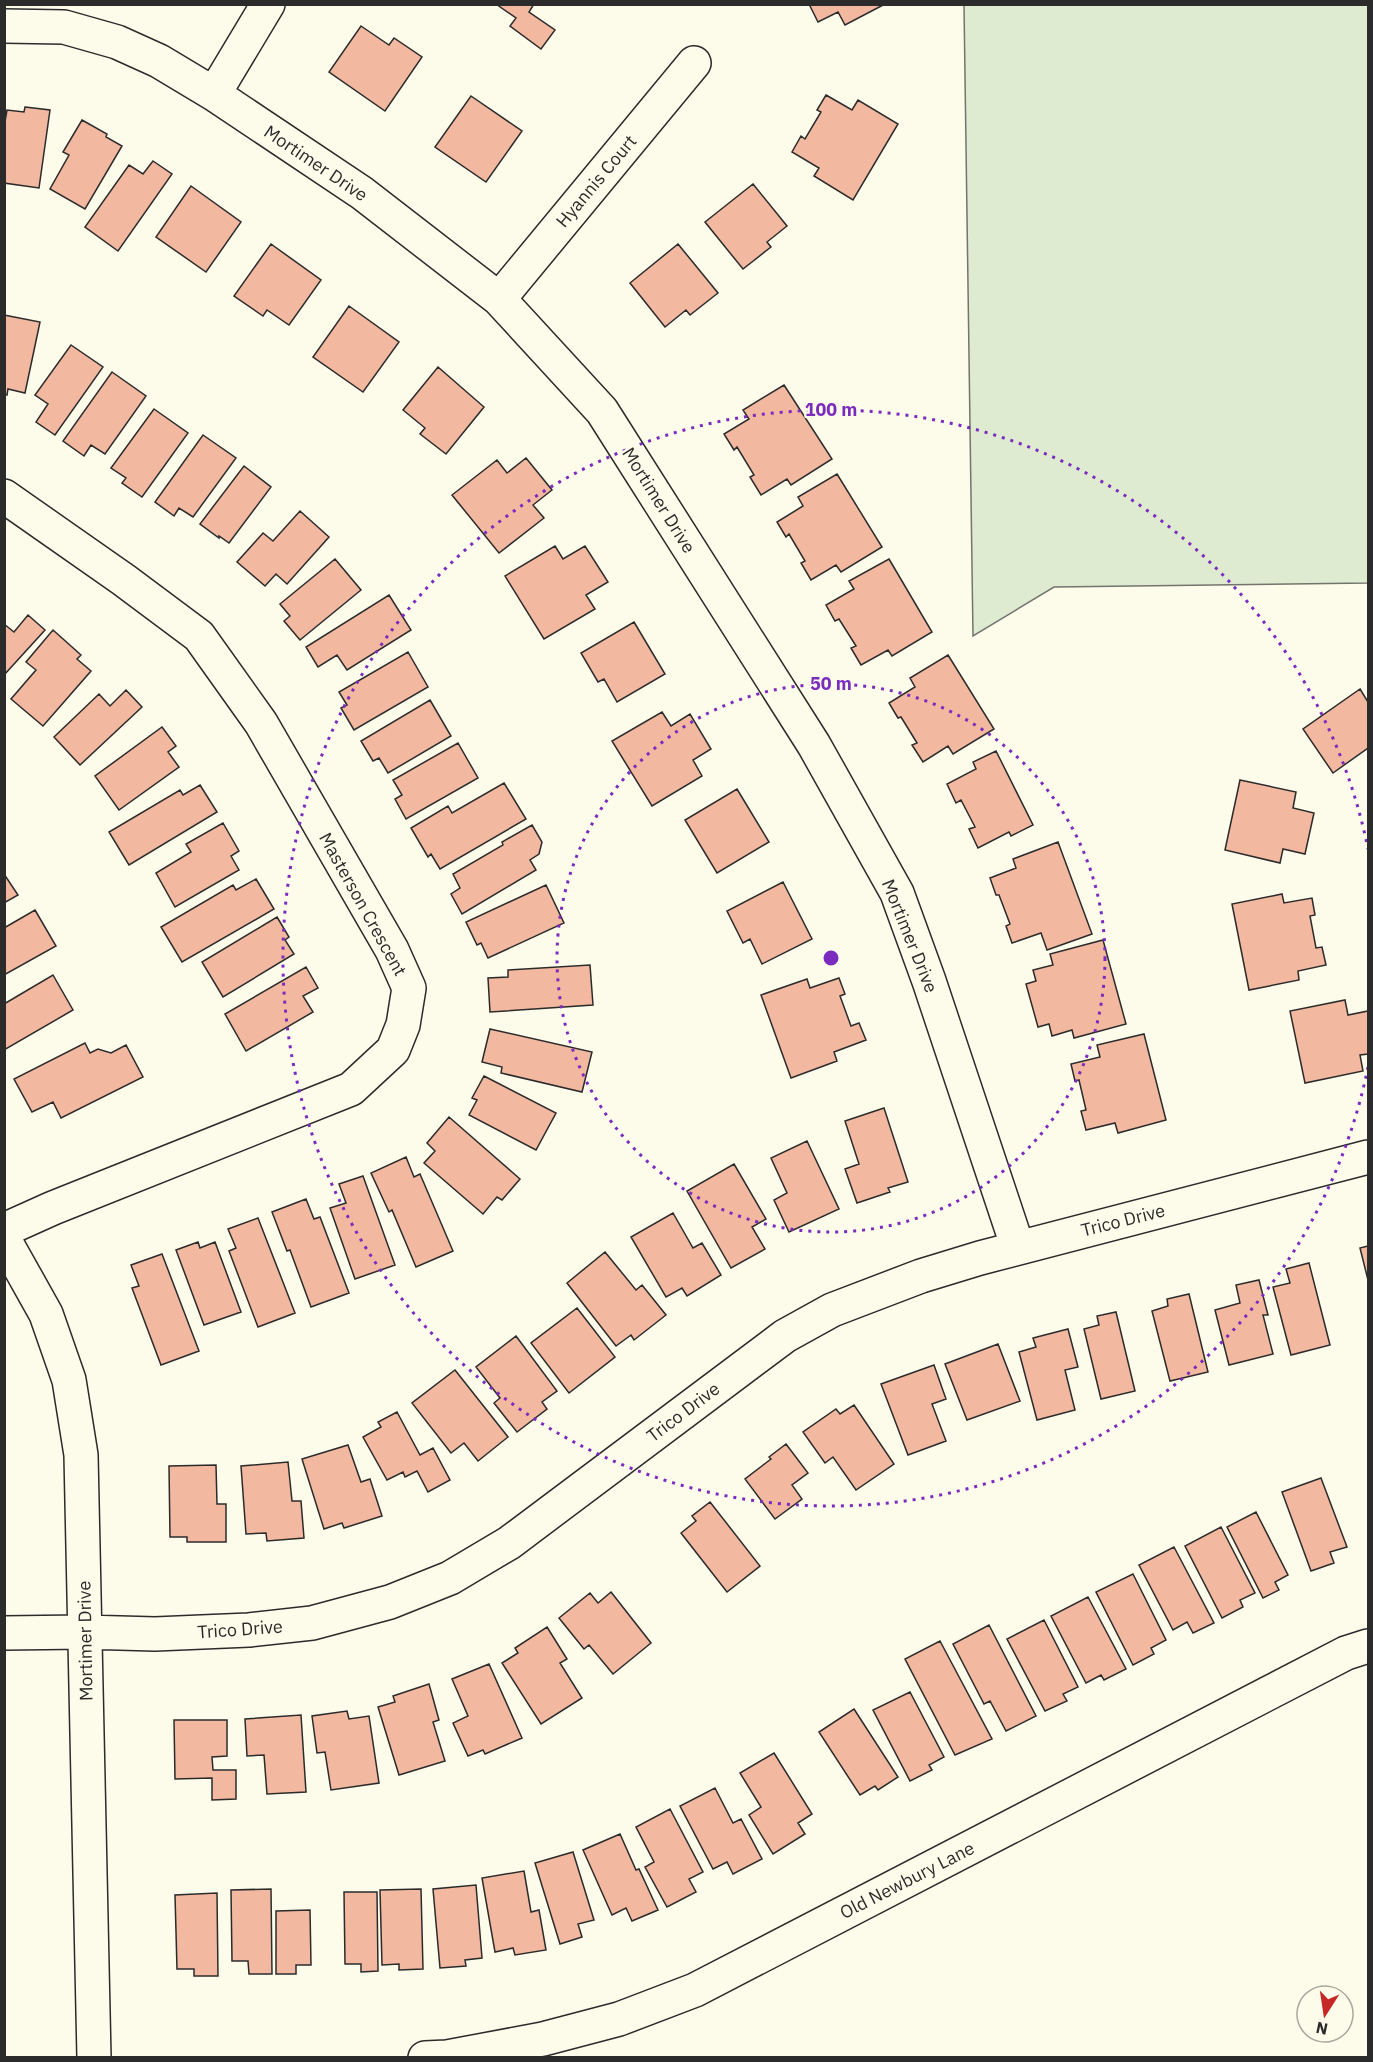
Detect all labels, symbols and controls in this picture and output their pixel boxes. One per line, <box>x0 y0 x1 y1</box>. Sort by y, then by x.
street label: Mortimer Drive <box>260 120 372 206</box>
street label: Hyannis Court <box>551 130 641 232</box>
text: 100 m <box>805 398 857 421</box>
street label: Mortimer Drive <box>617 443 701 557</box>
text: 50 m <box>810 672 852 695</box>
street label: Masterson Crescent <box>314 828 412 980</box>
street label: Mortimer Drive <box>877 876 943 996</box>
centre of rings <box>821 948 841 968</box>
street label: Trico Drive <box>1079 1198 1167 1242</box>
street label: Trico Drive <box>642 1377 724 1447</box>
street label: Mortimer Drive <box>72 1580 98 1701</box>
street label: Trico Drive <box>196 1615 284 1643</box>
street label: Old Newbury Lane <box>836 1836 978 1924</box>
north arrow <box>1295 1984 1355 2044</box>
text: N <box>1314 2018 1330 2040</box>

